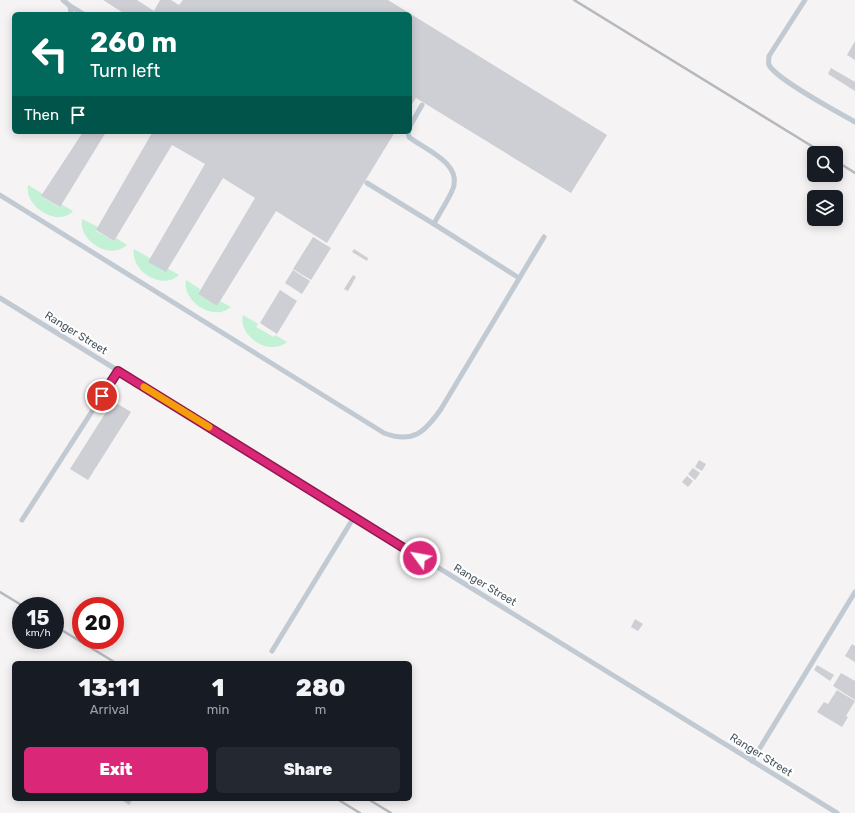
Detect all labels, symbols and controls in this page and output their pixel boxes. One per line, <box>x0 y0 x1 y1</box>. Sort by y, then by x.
text: 260 m <box>90 26 177 59</box>
icon: left <box>24 28 76 80</box>
text: Turn left <box>90 60 160 82</box>
icon: arrive <box>67 104 89 126</box>
text: Then <box>24 106 59 124</box>
map controls <box>807 146 843 226</box>
button: search <box>807 146 843 182</box>
button: layers <box>807 190 843 226</box>
street label: Ranger Street <box>42 309 110 358</box>
pin <box>85 379 119 413</box>
icon: arrive <box>91 385 113 407</box>
position arrow <box>399 537 441 579</box>
street label: Ranger Street <box>451 561 519 609</box>
speed limit sign: 20 <box>72 597 124 649</box>
text: 15 <box>27 606 49 630</box>
text: km/h <box>26 627 50 639</box>
text: 13:11 <box>78 674 140 702</box>
text: 1 <box>212 674 224 702</box>
text: 280 <box>296 674 345 702</box>
text: Arrival <box>90 702 129 717</box>
text: min <box>207 702 229 717</box>
text: m <box>315 702 326 717</box>
street label: Ranger Street <box>727 731 795 780</box>
button: Exit <box>24 747 208 793</box>
button: Share <box>216 747 400 793</box>

